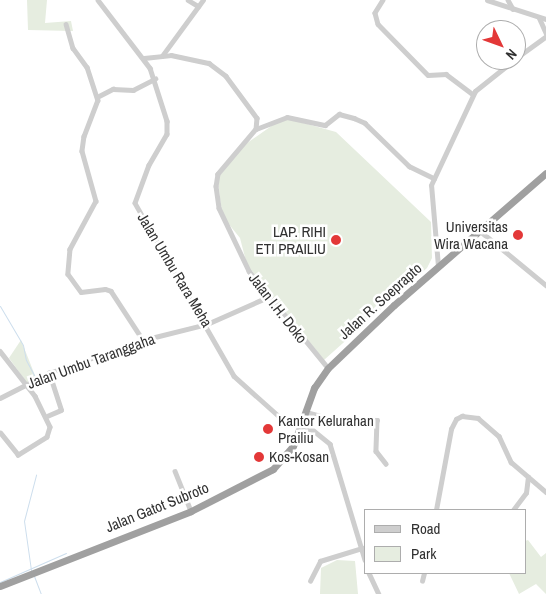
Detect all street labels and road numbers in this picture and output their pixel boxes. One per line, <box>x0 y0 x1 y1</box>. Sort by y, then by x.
street label: Jalan Umbu Rara Meha <box>134 210 216 330</box>
street label: Jalan R. Soeprapto <box>335 259 425 343</box>
street label: Jalan I.H. Doko <box>245 269 311 347</box>
street label: Jalan Umbu Taranggaha <box>25 330 157 392</box>
street label: Jalan Gatot Subroto <box>103 478 211 536</box>

